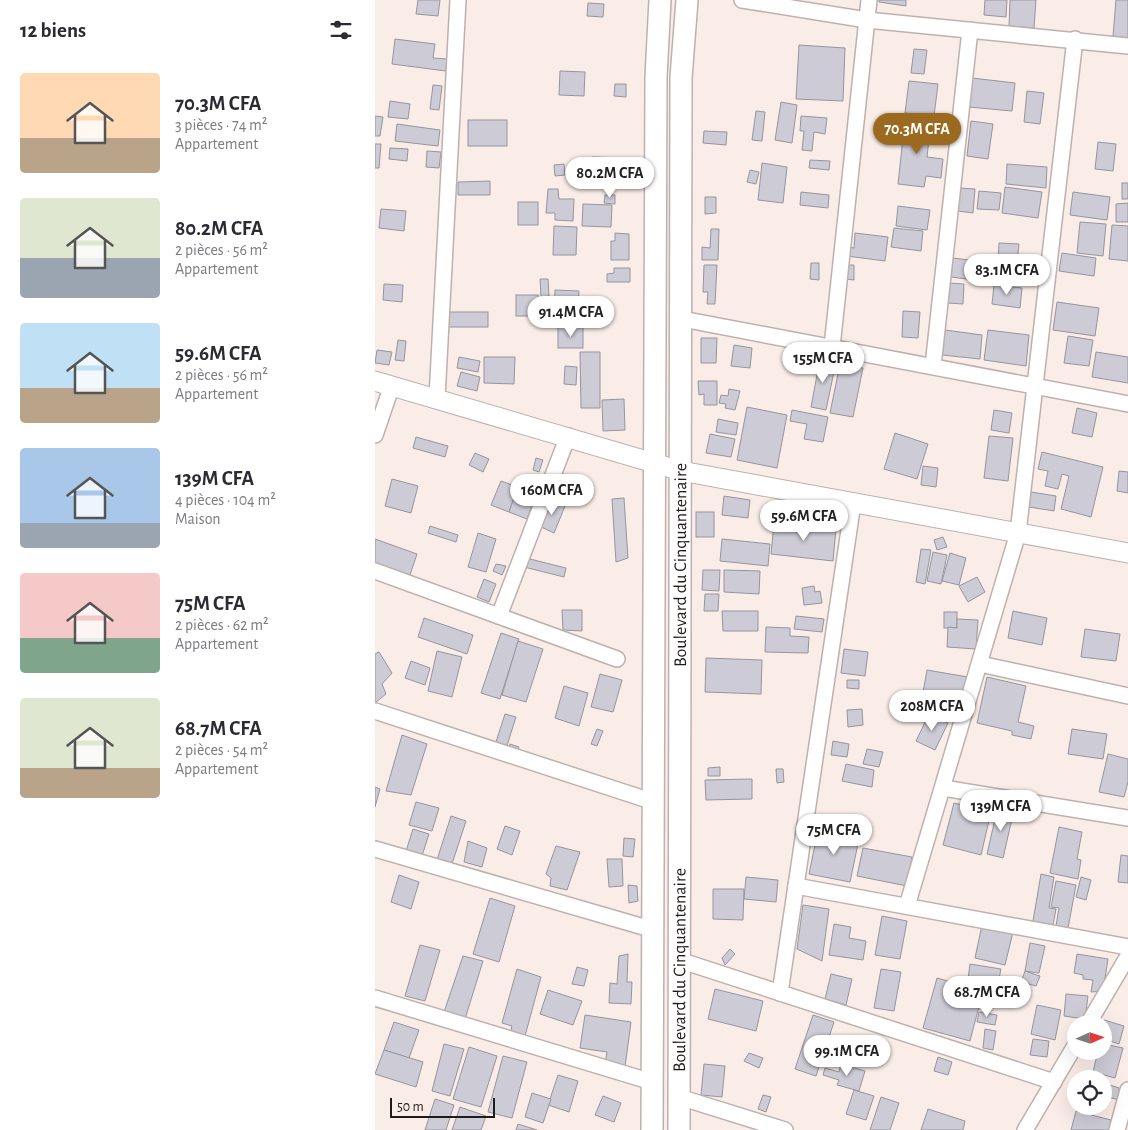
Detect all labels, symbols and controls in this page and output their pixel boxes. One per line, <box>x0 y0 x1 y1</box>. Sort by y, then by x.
icon: filters <box>327 16 355 44</box>
text: 12 biens <box>20 20 86 41</box>
icon: home <box>60 93 120 153</box>
text: 70.3M CFA <box>175 93 261 114</box>
pin: 70.3M CFA <box>860 112 974 155</box>
text: 3 pièces · 74 m² <box>175 117 267 133</box>
text: 70.3M CFA <box>884 121 950 137</box>
text: Appartement <box>175 136 258 152</box>
pin: 80.2M CFA <box>553 156 667 199</box>
text: 80.2M CFA <box>576 165 644 181</box>
icon: home <box>60 218 120 278</box>
text: 80.2M CFA <box>175 218 263 239</box>
text: 2 pièces · 56 m² <box>175 242 268 258</box>
pin: 83.1M CFA <box>950 254 1064 296</box>
text: Appartement <box>175 261 258 277</box>
text: 83.1M CFA <box>975 262 1039 278</box>
pin: 91.4M CFA <box>514 296 628 338</box>
text: 91.4M CFA <box>538 304 604 320</box>
pin: 155M CFA <box>771 342 875 384</box>
icon: home <box>60 343 120 403</box>
text: 59.6M CFA <box>175 343 262 364</box>
text: 155M CFA <box>793 350 853 366</box>
text: 2 pièces · 56 m² <box>175 367 268 383</box>
text: Appartement <box>175 386 258 402</box>
street label: Boulevard du Cinquantenaire <box>672 463 690 667</box>
icon: home <box>60 468 120 528</box>
text: 139M CFA <box>175 468 254 489</box>
pin: 160M CFA <box>500 474 604 516</box>
text: 160M CFA <box>521 482 583 498</box>
text: 4 pièces · 104 m² <box>175 492 276 508</box>
pin: 59.6M CFA <box>747 500 861 542</box>
text: 59.6M CFA <box>771 508 837 524</box>
text: Maison <box>175 511 221 527</box>
icon: home <box>60 593 120 653</box>
text: 75M CFA <box>175 593 246 614</box>
text: 2 pièces · 62 m² <box>175 617 269 633</box>
text: Appartement <box>175 636 258 652</box>
pin: 208M CFA <box>880 690 984 732</box>
text: 208M CFA <box>900 698 964 714</box>
icon: home <box>60 718 120 778</box>
text: 68.7M CFA <box>175 718 262 739</box>
text: 2 pièces · 54 m² <box>175 742 268 758</box>
text: Appartement <box>175 761 258 777</box>
pin: 139M CFA <box>949 790 1053 832</box>
text: 139M CFA <box>971 798 1031 814</box>
pin: 75M CFA <box>788 814 880 856</box>
text: 75M CFA <box>807 822 861 838</box>
street label: Boulevard du Cinquantenaire <box>671 868 689 1072</box>
pin: 68.7M CFA <box>930 976 1044 1018</box>
text: 68.7M CFA <box>954 984 1020 1000</box>
north arrow <box>1067 1015 1113 1060</box>
map controls <box>1067 1015 1112 1115</box>
pin: 99.1M CFA <box>790 1034 904 1077</box>
text: 99.1M CFA <box>815 1043 879 1059</box>
button: locate <box>1067 1070 1112 1115</box>
scale bar <box>390 1095 495 1118</box>
text: 50 m <box>397 1100 424 1114</box>

